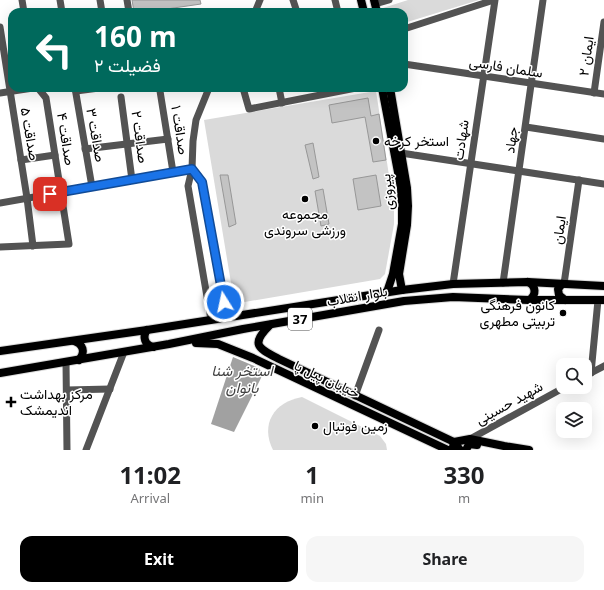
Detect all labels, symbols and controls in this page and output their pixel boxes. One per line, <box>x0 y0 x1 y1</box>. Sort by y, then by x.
text: 160 m <box>94 17 177 55</box>
icon: left <box>28 24 80 76</box>
street label: ایمان ۲ <box>573 35 598 77</box>
street label: سلمان فارسی <box>468 51 544 82</box>
text: فضیلت ۲ <box>94 53 161 77</box>
street label: صداقت ۱ <box>167 104 194 156</box>
street label: صداقت ۵ <box>16 106 45 162</box>
street label: صداقت ۳ <box>82 106 111 164</box>
street label: صداقت ۲ <box>127 109 154 165</box>
street label: صداقت ۴ <box>53 111 80 167</box>
street label: شهادت <box>448 118 473 161</box>
street label: جهاد <box>499 126 522 154</box>
place label: استخر کرخه <box>384 131 449 150</box>
marker: استخر کرخه <box>371 136 381 146</box>
street label: پیروزی <box>375 173 399 211</box>
pin <box>33 177 67 211</box>
icon: arrive <box>39 183 61 205</box>
marker: مجموعه ورزشی سروندی <box>300 194 310 204</box>
place label: مجموعه ورزشی سروندی <box>264 204 346 239</box>
street label: ایمان <box>547 214 570 246</box>
position arrow <box>203 281 245 323</box>
street label: بلوار انقلاب <box>325 281 389 310</box>
place label: کانون فرهنگی تربیتی مطهری <box>480 295 555 330</box>
road number: 37 <box>288 308 312 330</box>
marker: کانون فرهنگی تربیتی مطهری <box>558 308 568 318</box>
street label: خیابان پیل پا <box>291 355 363 403</box>
map controls <box>556 358 592 438</box>
button: search <box>556 358 592 394</box>
water label: استخر شنا بانوان <box>211 360 274 397</box>
street label: شهید حسینی <box>472 376 546 429</box>
place label: مرکز بهداشت اندیمشک <box>20 384 93 419</box>
marker: مرکز بهداشت اندیمشک <box>5 396 17 408</box>
button: layers <box>556 402 592 438</box>
place label: زمین فوتبال <box>323 416 388 436</box>
marker: زمین فوتبال <box>310 421 320 431</box>
text: 11:02 <box>119 458 181 491</box>
text: 1 <box>305 458 319 491</box>
text: 330 <box>443 458 485 491</box>
text: Arrival <box>130 489 170 507</box>
text: min <box>300 489 324 507</box>
text: m <box>458 489 470 507</box>
button: Exit <box>20 536 298 582</box>
button: Share <box>306 536 584 582</box>

